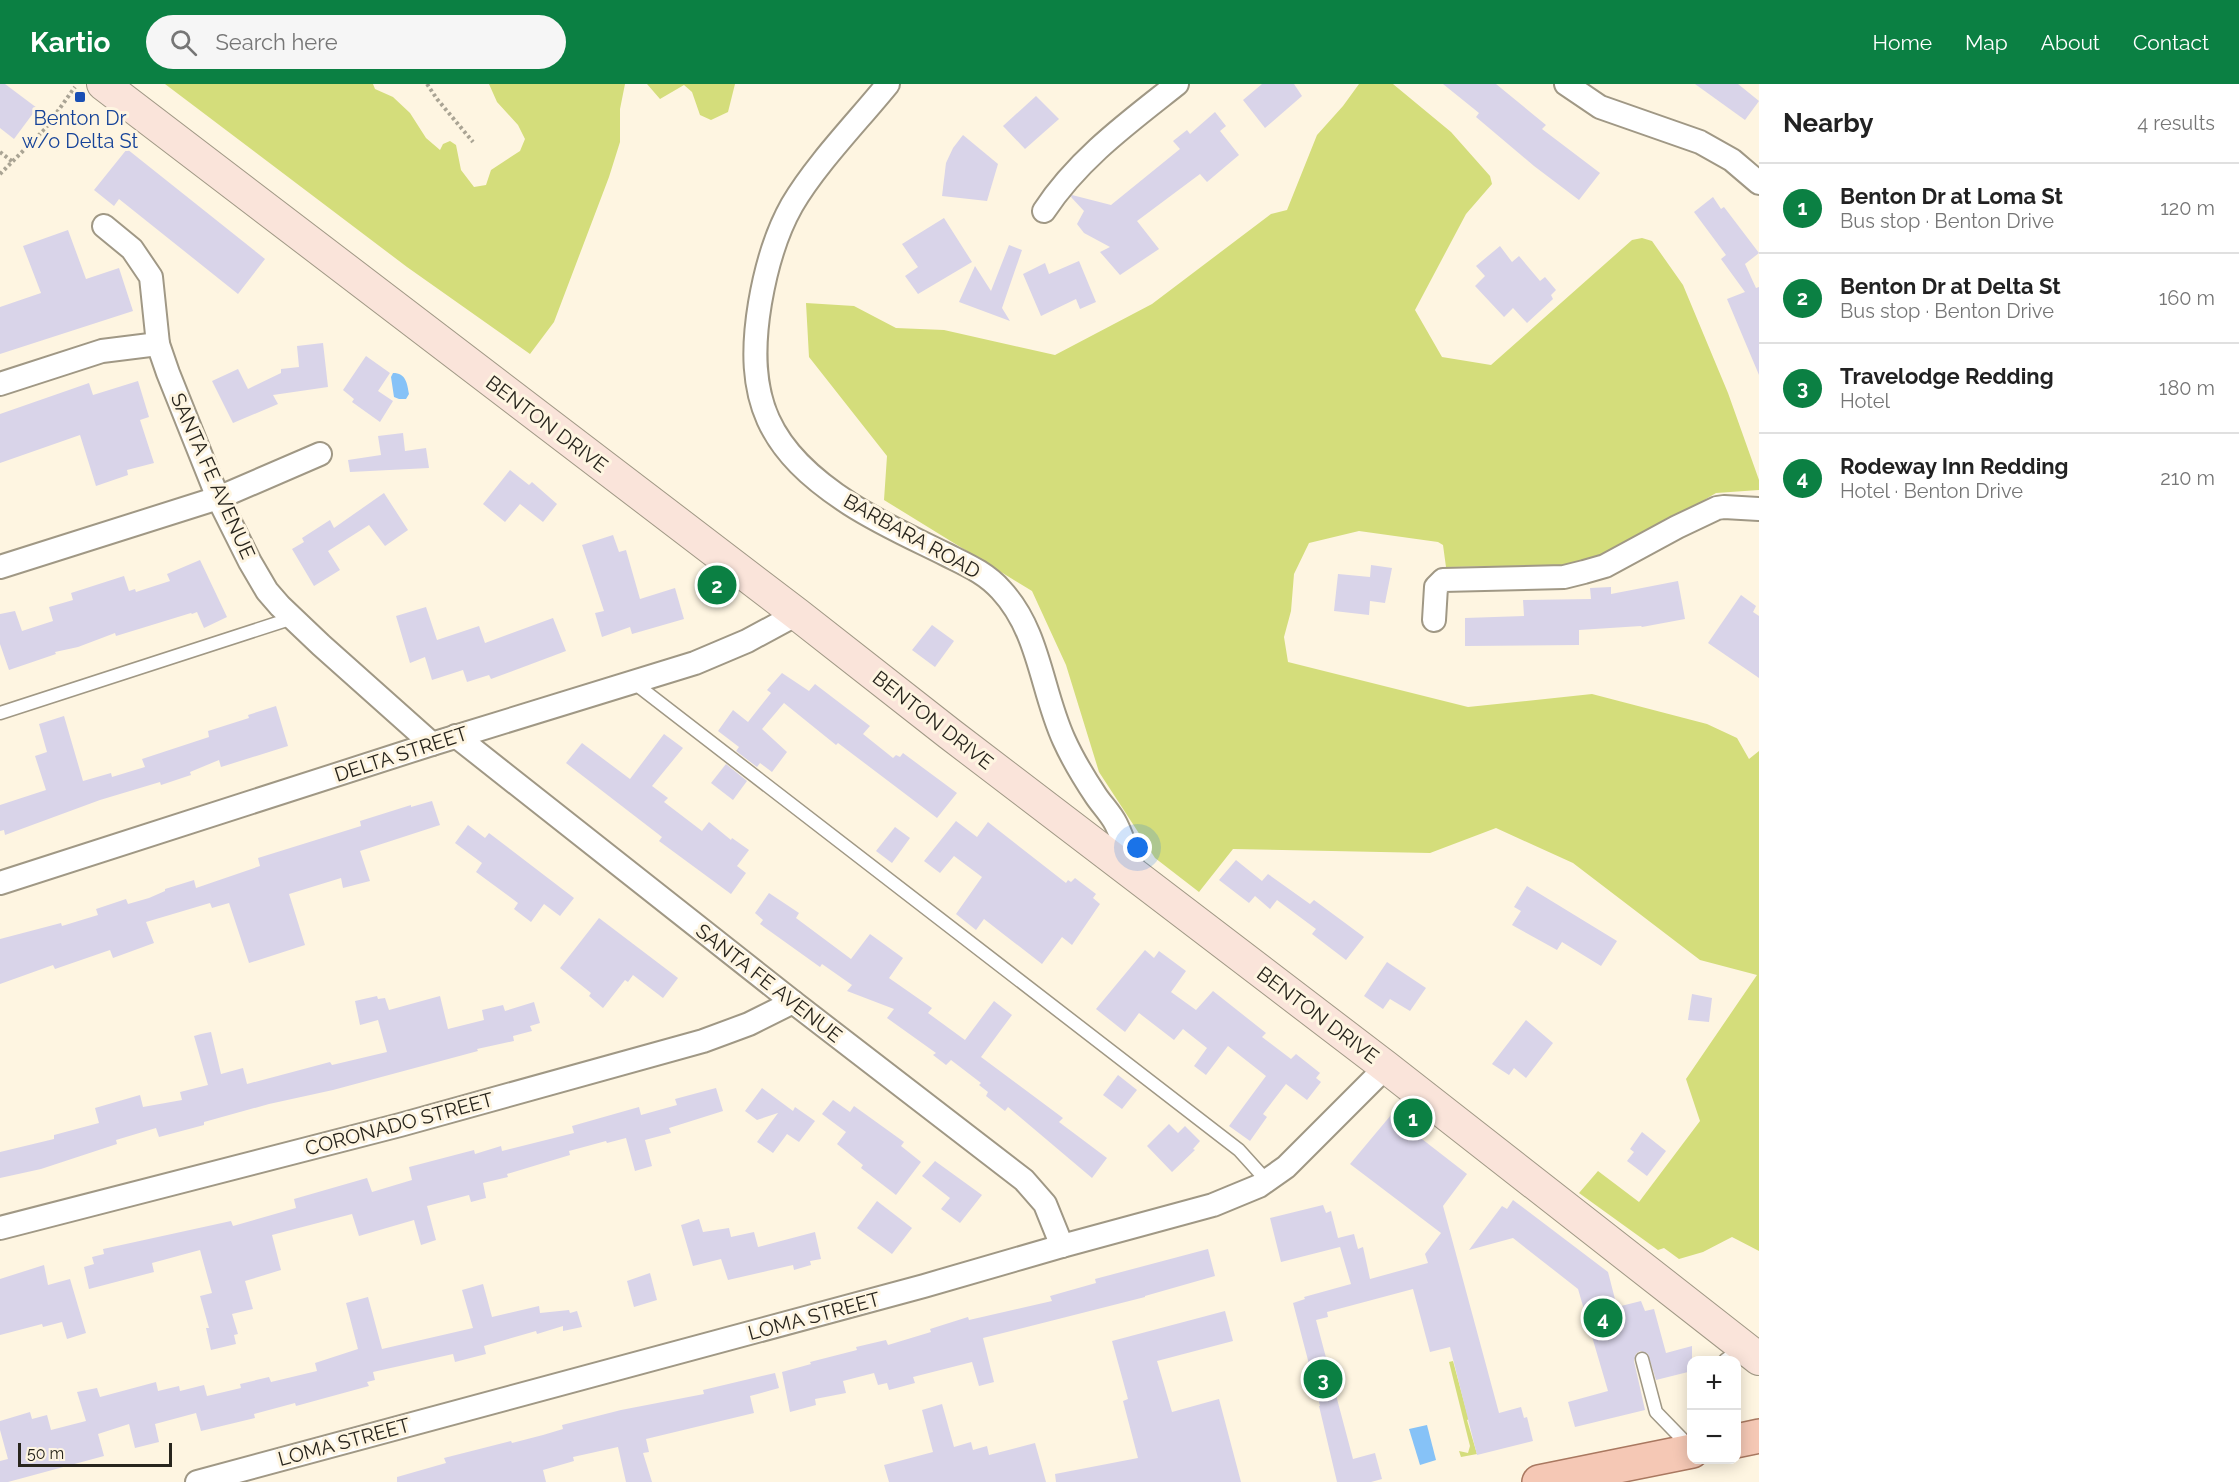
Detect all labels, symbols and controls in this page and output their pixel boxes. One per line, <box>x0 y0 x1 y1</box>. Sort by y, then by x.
search box <box>146 15 566 69</box>
text: Kartio <box>30 26 110 59</box>
icon: search <box>167 26 200 59</box>
text: Search here <box>215 29 338 55</box>
text: Home <box>1873 30 1932 55</box>
text: Map <box>1965 30 2008 55</box>
text: About <box>2041 30 2100 55</box>
text: Contact <box>2133 30 2209 55</box>
marker: Benton Dr w/o Delta St <box>73 90 87 104</box>
place label: Benton Dr w/o Delta St <box>22 106 138 153</box>
text: Nearby <box>1783 108 1873 138</box>
text: 4 results <box>2137 111 2215 135</box>
text: Benton Dr at Loma St <box>1840 183 2063 209</box>
text: 1 <box>1798 196 1807 220</box>
text: 120 m <box>2160 196 2215 220</box>
text: Bus stop · Benton Drive <box>1840 209 2054 233</box>
text: Benton Dr at Delta St <box>1840 273 2061 299</box>
text: 2 <box>1797 286 1808 310</box>
text: 160 m <box>2159 286 2215 310</box>
text: Bus stop · Benton Drive <box>1840 299 2054 323</box>
text: Travelodge Redding <box>1840 363 2054 389</box>
street label: BENTON DRIVE <box>481 370 613 478</box>
text: 3 <box>1797 376 1808 400</box>
text: 180 m <box>2159 376 2215 400</box>
street label: SANTA FE AVENUE <box>166 389 260 563</box>
text: Hotel <box>1840 389 1890 413</box>
text: Rodeway Inn Redding <box>1840 453 2069 479</box>
text: 4 <box>1797 466 1808 490</box>
text: 210 m <box>2160 466 2215 490</box>
text: Hotel · Benton Drive <box>1840 479 2023 503</box>
street label: BARBARA ROAD <box>839 489 985 583</box>
pin: 2 <box>698 562 736 608</box>
street label: BENTON DRIVE <box>868 666 998 774</box>
street label: DELTA STREET <box>331 721 471 787</box>
your location <box>1123 833 1152 862</box>
street label: SANTA FE AVENUE <box>691 918 847 1048</box>
street label: BENTON DRIVE <box>1252 961 1384 1069</box>
street label: CORONADO STREET <box>302 1087 496 1161</box>
pin: 1 <box>1394 1096 1432 1140</box>
street label: LOMA STREET <box>745 1287 883 1345</box>
pin: 4 <box>1584 1296 1622 1340</box>
pin: 3 <box>1304 1356 1342 1402</box>
map controls <box>1687 1356 1741 1464</box>
button: + <box>1687 1356 1741 1410</box>
button: − <box>1687 1410 1741 1464</box>
street label: LOMA STREET <box>275 1413 413 1471</box>
scale bar <box>18 1440 172 1468</box>
text: 50 m <box>27 1444 64 1463</box>

